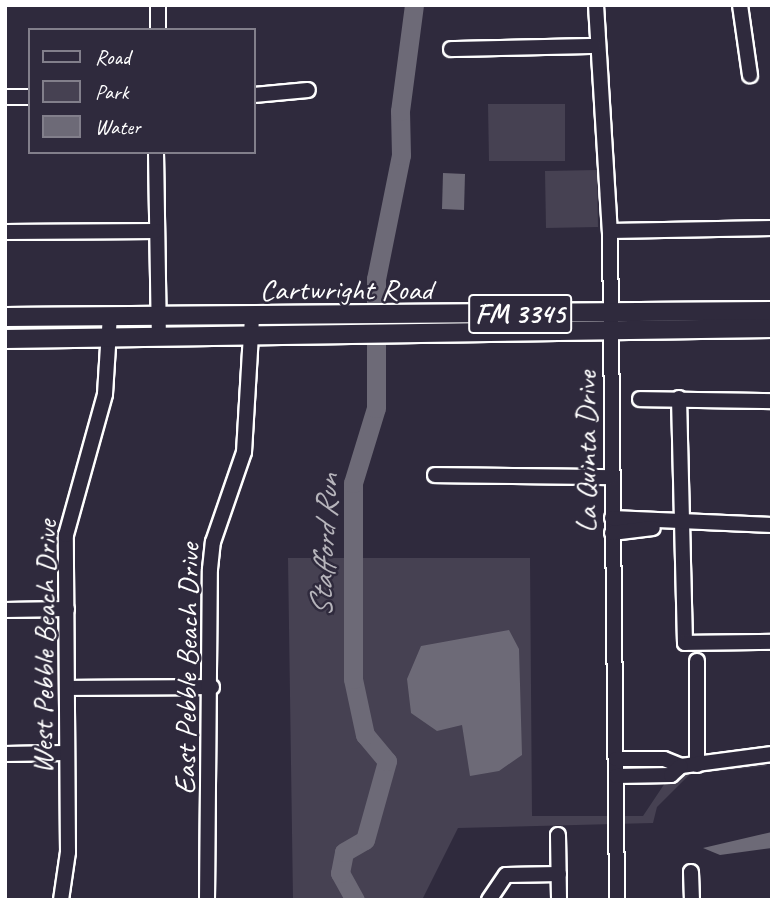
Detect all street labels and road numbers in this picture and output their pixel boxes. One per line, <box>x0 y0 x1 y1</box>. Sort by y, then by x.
street label: Cartwright Road <box>260 271 432 307</box>
road number: FM 3345 <box>468 290 572 338</box>
street label: La Quinta Drive <box>568 371 604 533</box>
street label: West Pebble Beach Drive <box>24 520 64 774</box>
street label: East Pebble Beach Drive <box>167 543 207 795</box>

